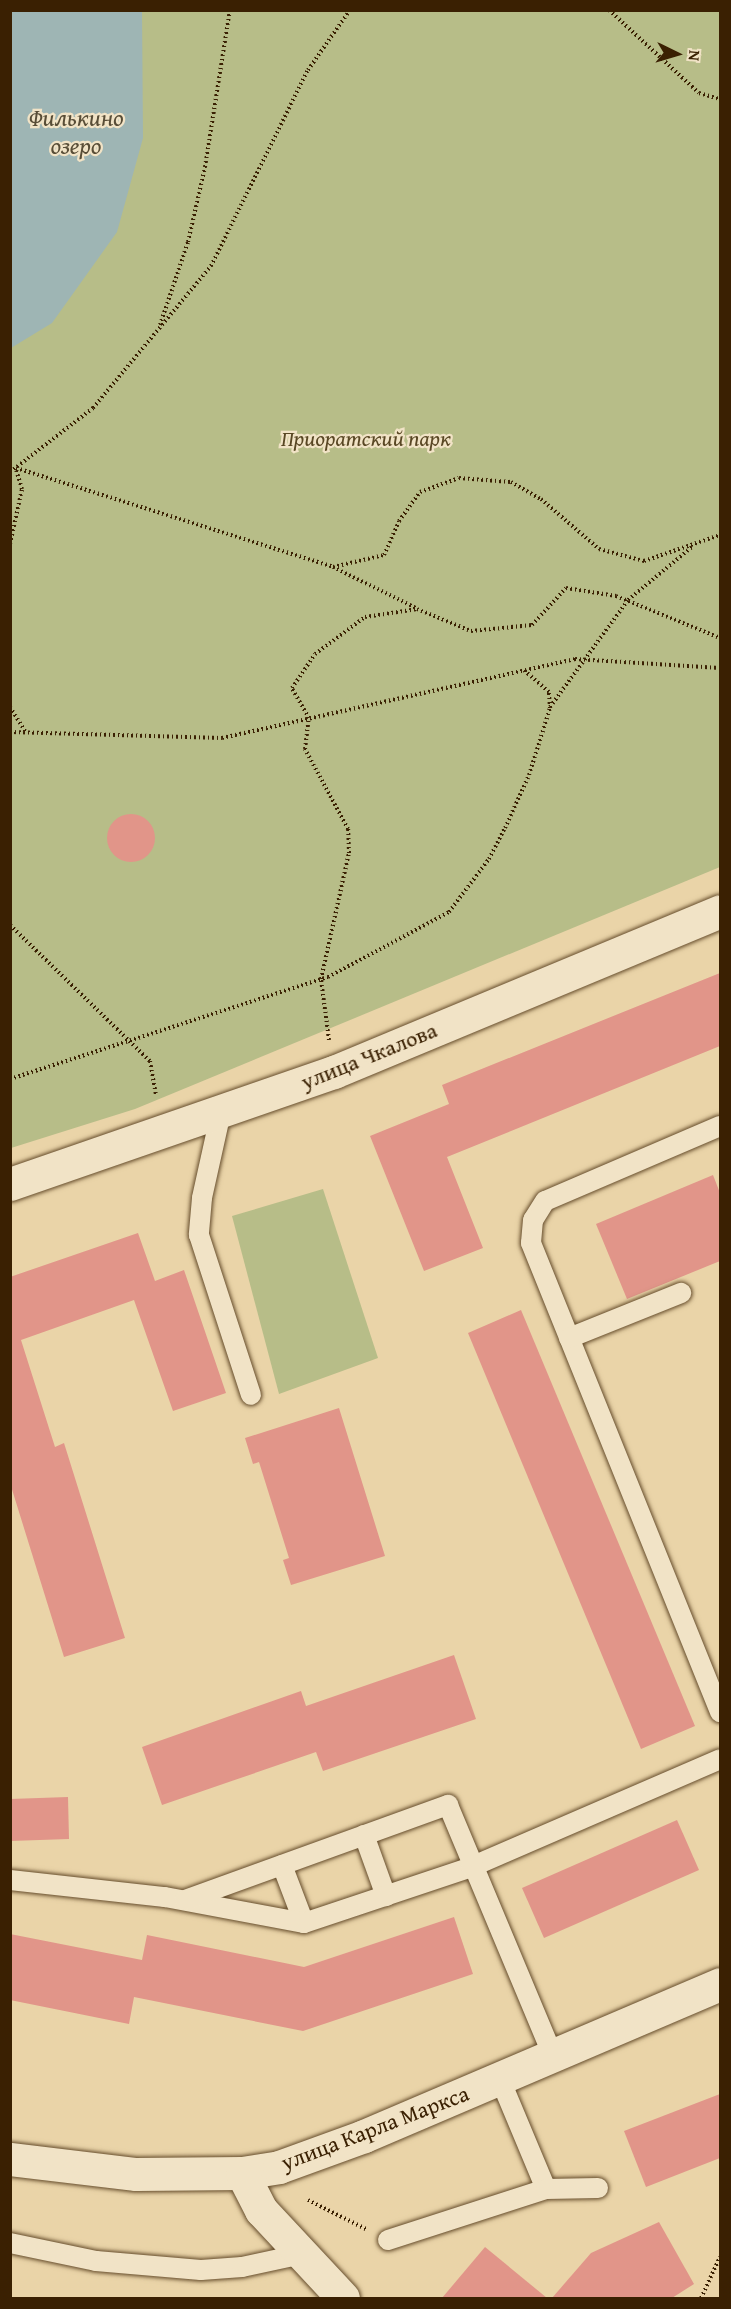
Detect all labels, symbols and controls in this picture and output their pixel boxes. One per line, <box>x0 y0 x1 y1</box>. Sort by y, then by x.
north arrow <box>647 24 707 84</box>
text: N <box>683 49 707 62</box>
water label: Филькино озеро <box>28 104 124 160</box>
park label: Приоратский парк <box>281 426 451 452</box>
street label: улица Чкалова <box>297 1017 441 1095</box>
street label: улица Карла Маркса <box>277 2080 473 2176</box>

